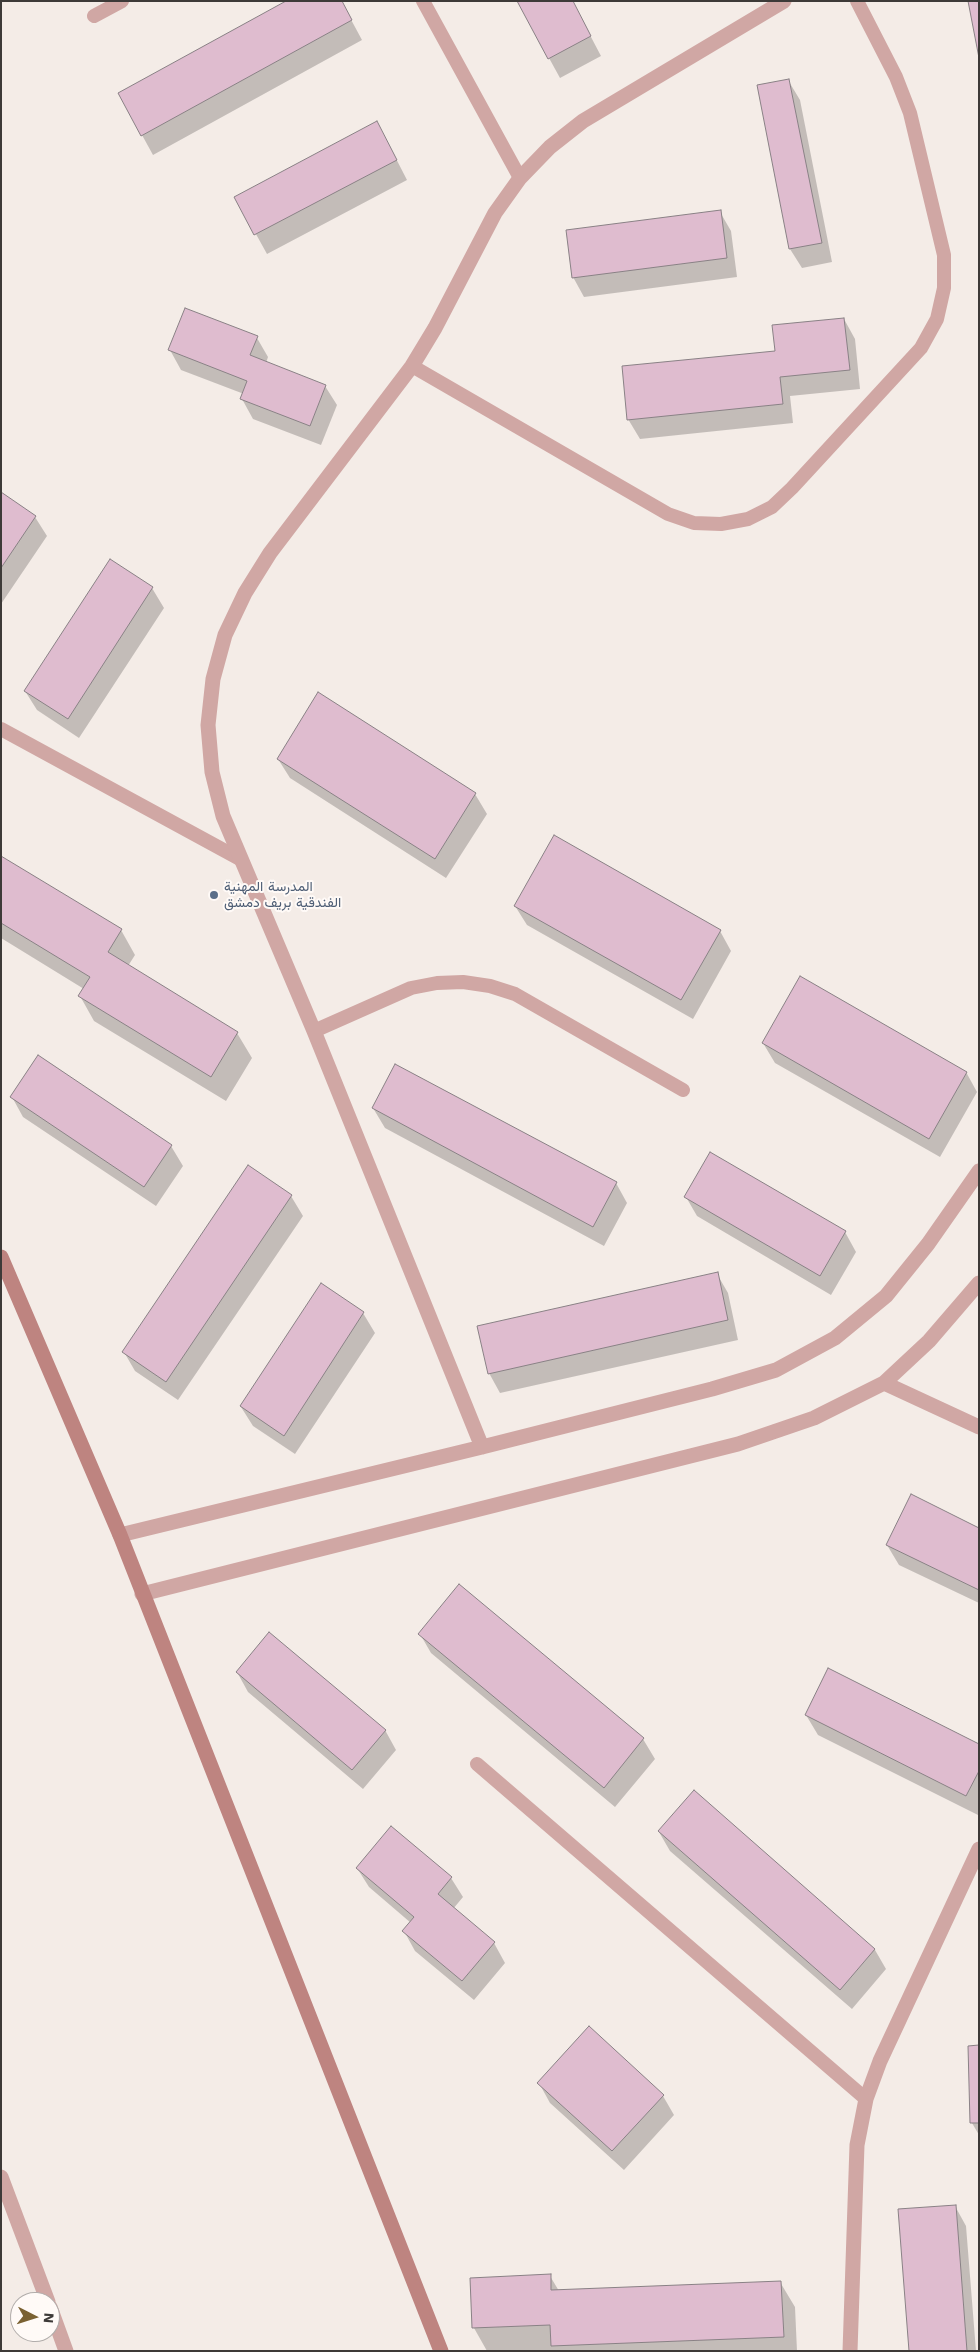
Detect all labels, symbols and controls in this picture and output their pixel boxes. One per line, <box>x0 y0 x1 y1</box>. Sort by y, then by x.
place label: المدرسة المهنية الفندقية بريف دمشق <box>224 879 341 912</box>
marker: المدرسة المهنية الفندقية بريف دمشق <box>208 889 220 901</box>
north arrow <box>10 2292 60 2342</box>
text: N <box>41 2312 57 2324</box>

